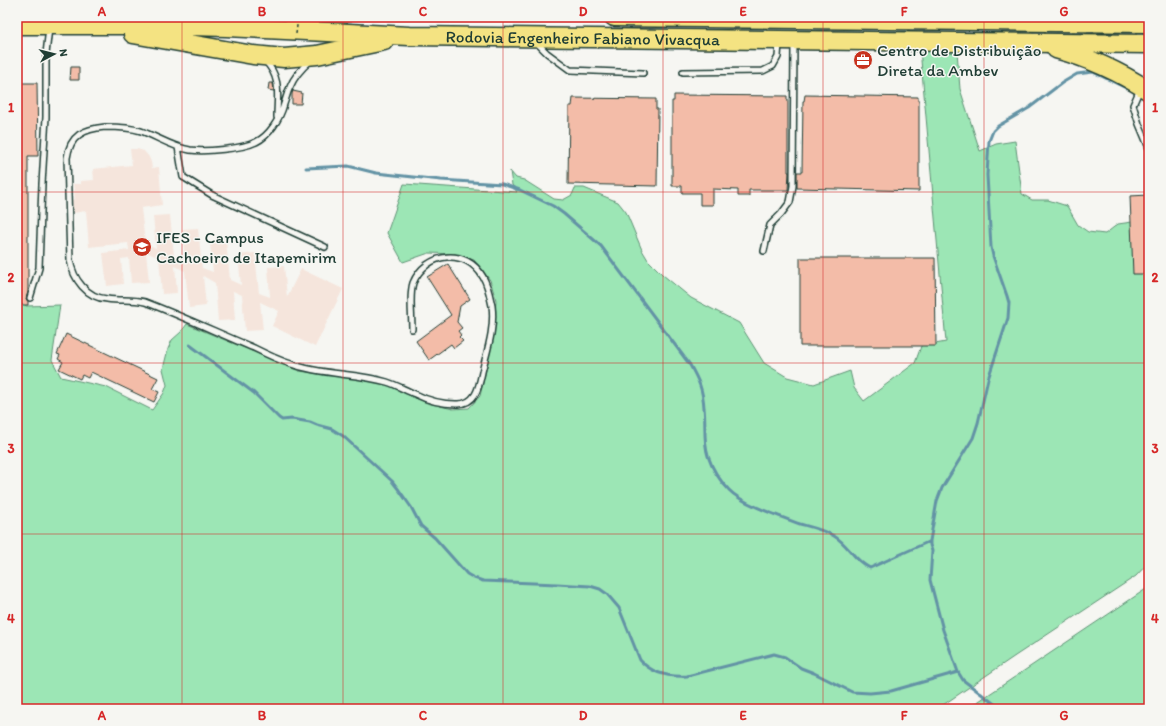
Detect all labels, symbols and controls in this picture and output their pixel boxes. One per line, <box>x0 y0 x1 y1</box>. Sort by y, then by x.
text: A <box>97 4 107 19</box>
text: B <box>258 4 267 19</box>
text: C <box>419 4 428 19</box>
text: D <box>579 4 588 19</box>
text: E <box>739 4 747 19</box>
text: F <box>901 4 908 19</box>
text: G <box>1060 4 1069 19</box>
street label: Rodovia Engenheiro Fabiano Vivacqua <box>446 26 720 49</box>
north arrow <box>34 34 74 74</box>
place label: Centro de Distribuição Direta da Ambev <box>877 40 1041 80</box>
text: N <box>57 48 70 57</box>
office icon: Centro de Distribuição Direta da Ambev <box>852 49 874 71</box>
text: 1 <box>8 100 14 115</box>
text: 1 <box>1152 100 1158 115</box>
place label: IFES - Campus Cachoeiro de Itapemirim <box>156 227 337 267</box>
school or university icon: IFES - Campus Cachoeiro de Itapemirim <box>131 236 153 258</box>
text: 2 <box>8 270 15 285</box>
text: 2 <box>1152 270 1159 285</box>
text: 3 <box>7 441 15 456</box>
text: 3 <box>1151 441 1159 456</box>
text: 4 <box>7 611 15 626</box>
text: 4 <box>1151 611 1159 626</box>
text: A <box>97 708 107 723</box>
text: B <box>258 708 267 723</box>
text: C <box>419 708 428 723</box>
text: D <box>579 708 588 723</box>
text: E <box>739 708 747 723</box>
text: F <box>901 708 908 723</box>
text: G <box>1060 708 1069 723</box>

